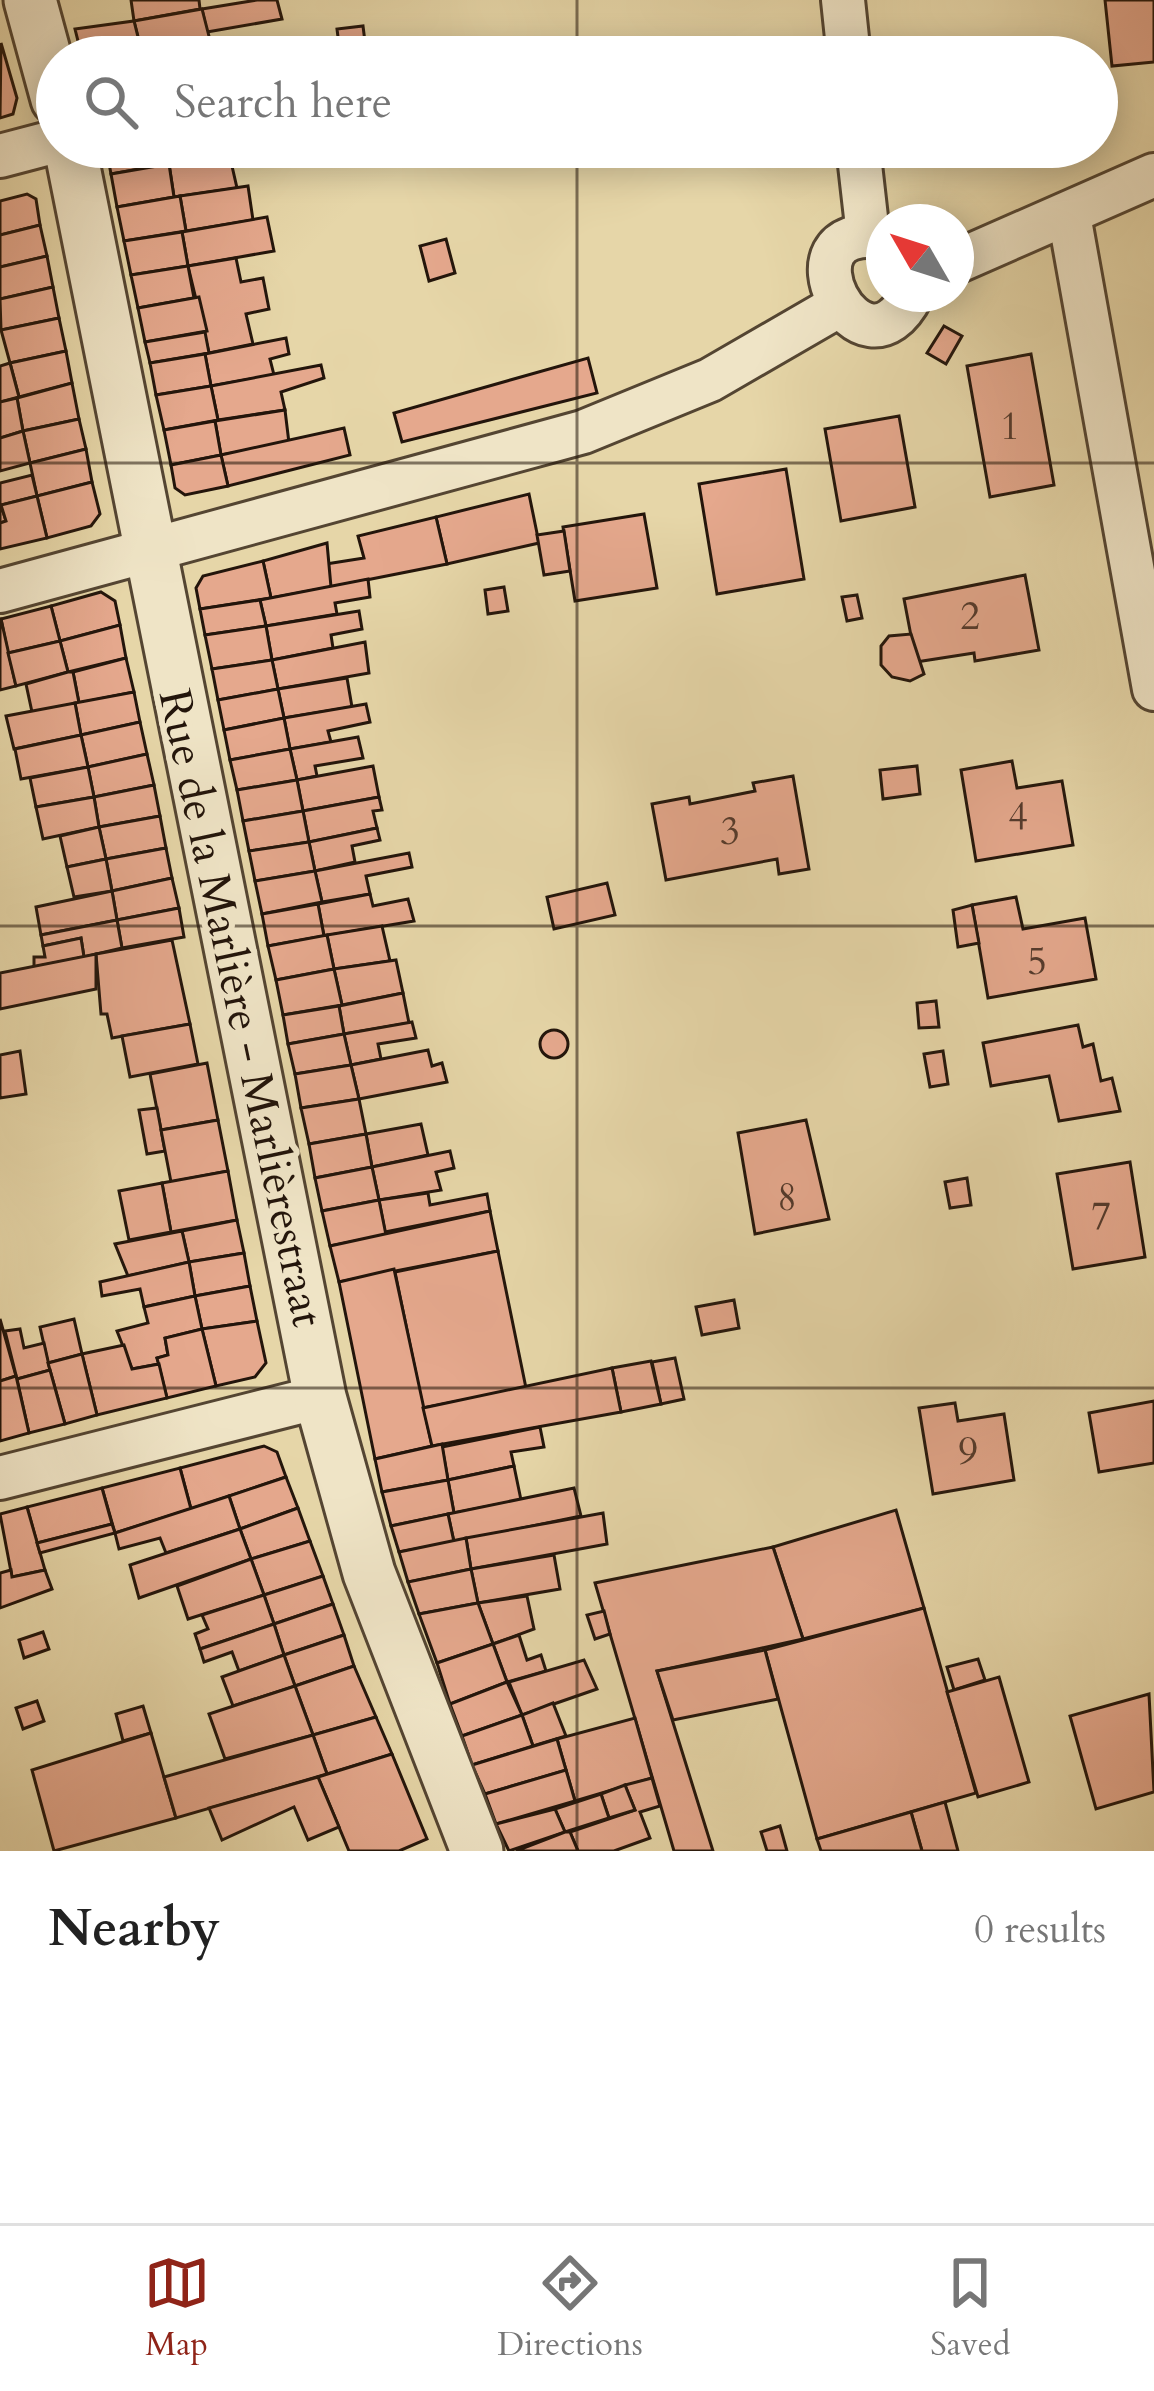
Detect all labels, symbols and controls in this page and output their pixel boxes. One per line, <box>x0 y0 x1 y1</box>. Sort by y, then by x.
search box <box>36 36 1118 168</box>
icon: search <box>78 69 144 135</box>
text: Search here <box>174 72 392 133</box>
north arrow <box>866 204 974 312</box>
house number: 1 <box>1000 400 1020 453</box>
house number: 2 <box>960 590 980 643</box>
street label: Rue de la Marlière - Marlièrestraat <box>144 684 338 1332</box>
house number: 4 <box>1008 790 1028 843</box>
house number: 3 <box>720 805 740 858</box>
house number: 5 <box>1027 935 1047 988</box>
house number: 8 <box>777 1171 797 1224</box>
house number: 7 <box>1091 1190 1111 1243</box>
house number: 9 <box>958 1425 978 1478</box>
text: Nearby <box>48 1894 220 1964</box>
text: 0 results <box>974 1903 1106 1956</box>
tab: Map <box>144 2250 210 2367</box>
tab: Directions <box>497 2250 643 2367</box>
tab: Saved <box>930 2250 1010 2367</box>

